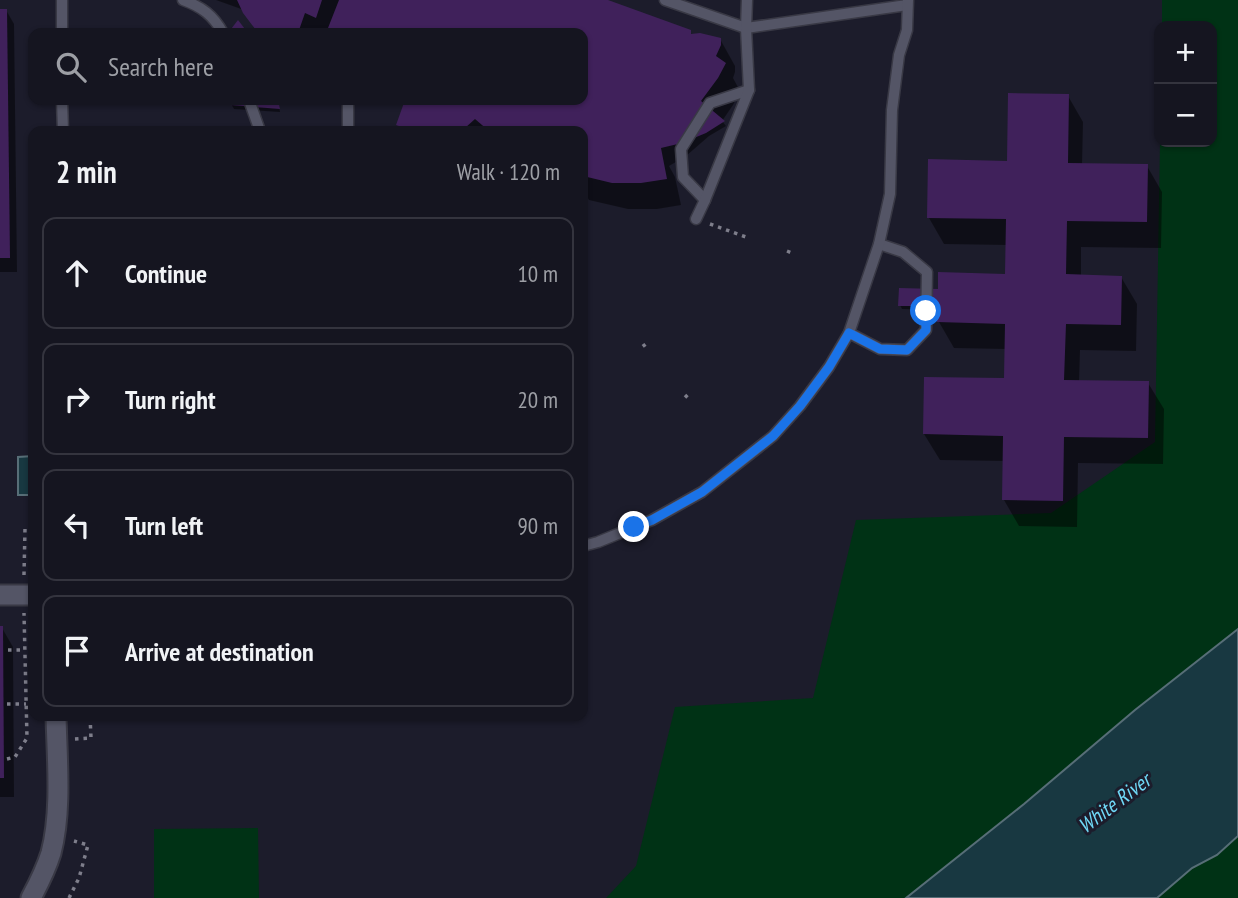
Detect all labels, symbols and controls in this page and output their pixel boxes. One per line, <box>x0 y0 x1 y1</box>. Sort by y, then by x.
map controls <box>1154 21 1217 147</box>
button: + <box>1154 21 1217 84</box>
search box <box>28 28 588 105</box>
icon: search <box>52 48 90 86</box>
text: Search here <box>108 50 214 83</box>
button: − <box>1154 84 1217 147</box>
text: 2 min <box>56 152 117 191</box>
text: Walk · 120 m <box>457 157 560 186</box>
icon: ahead <box>58 254 96 292</box>
text: Continue <box>125 257 207 290</box>
text: 10 m <box>517 259 558 288</box>
route start <box>910 295 941 326</box>
icon: right <box>58 380 96 418</box>
text: Turn right <box>125 383 216 416</box>
text: 20 m <box>517 385 558 414</box>
icon: left <box>58 506 96 544</box>
text: Turn left <box>125 509 203 542</box>
text: 90 m <box>517 511 558 540</box>
route end <box>618 511 649 542</box>
icon: arrive <box>58 632 96 670</box>
text: Arrive at destination <box>125 635 314 668</box>
water label: White River <box>1072 765 1158 839</box>

